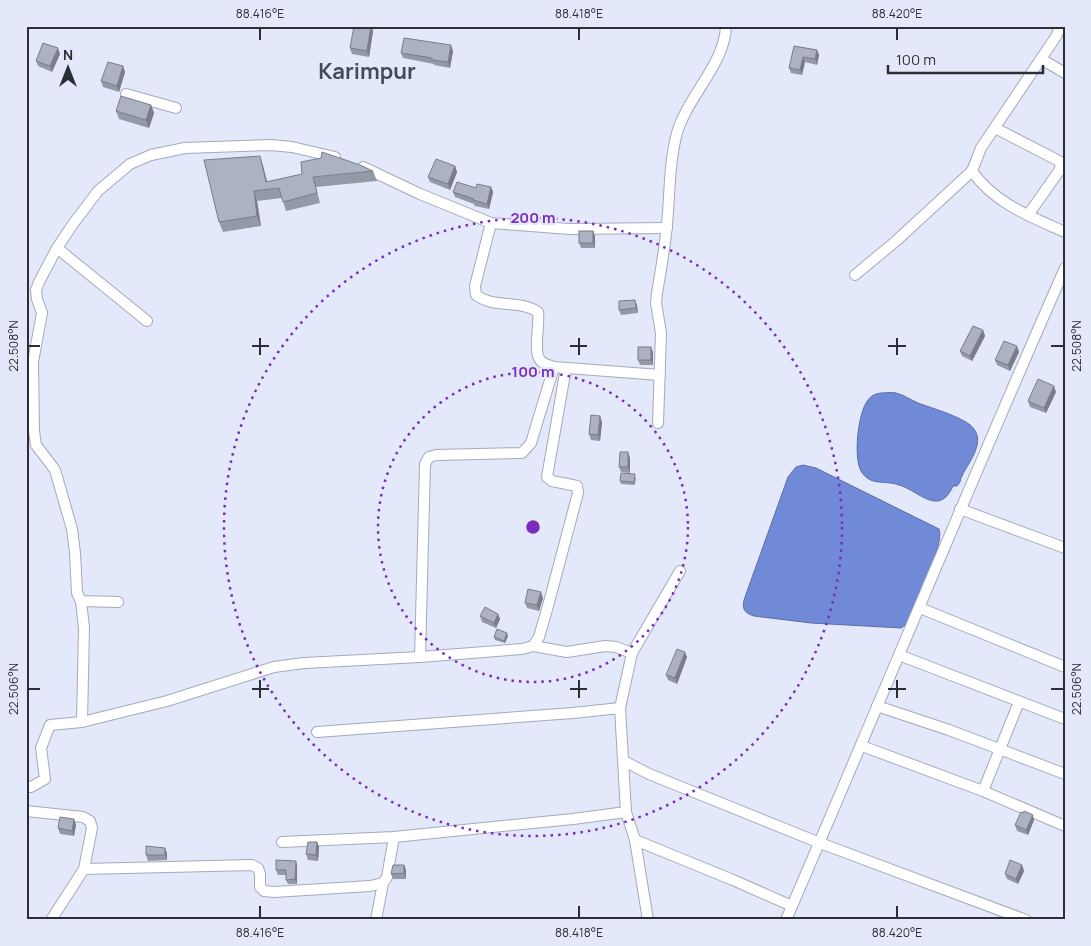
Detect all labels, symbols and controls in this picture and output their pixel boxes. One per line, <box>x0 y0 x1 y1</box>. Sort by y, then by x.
text: 88.416°E <box>236 5 284 22</box>
text: 88.418°E <box>555 5 603 22</box>
text: 88.420°E <box>872 5 922 22</box>
north arrow <box>42 42 92 92</box>
scale bar <box>888 42 1044 74</box>
text: N <box>63 45 73 64</box>
text: 100 m <box>896 49 936 70</box>
district label: Karimpur <box>318 56 416 86</box>
text: 200 m <box>510 207 556 228</box>
text: 22.508°N <box>5 320 22 372</box>
text: 22.508°N <box>1068 320 1085 372</box>
text: 100 m <box>512 361 554 382</box>
centre of rings <box>524 518 542 536</box>
text: 22.506°N <box>5 663 22 715</box>
text: 22.506°N <box>1068 663 1085 715</box>
text: 88.416°E <box>236 924 284 941</box>
text: 88.418°E <box>555 924 603 941</box>
text: 88.420°E <box>872 924 922 941</box>

